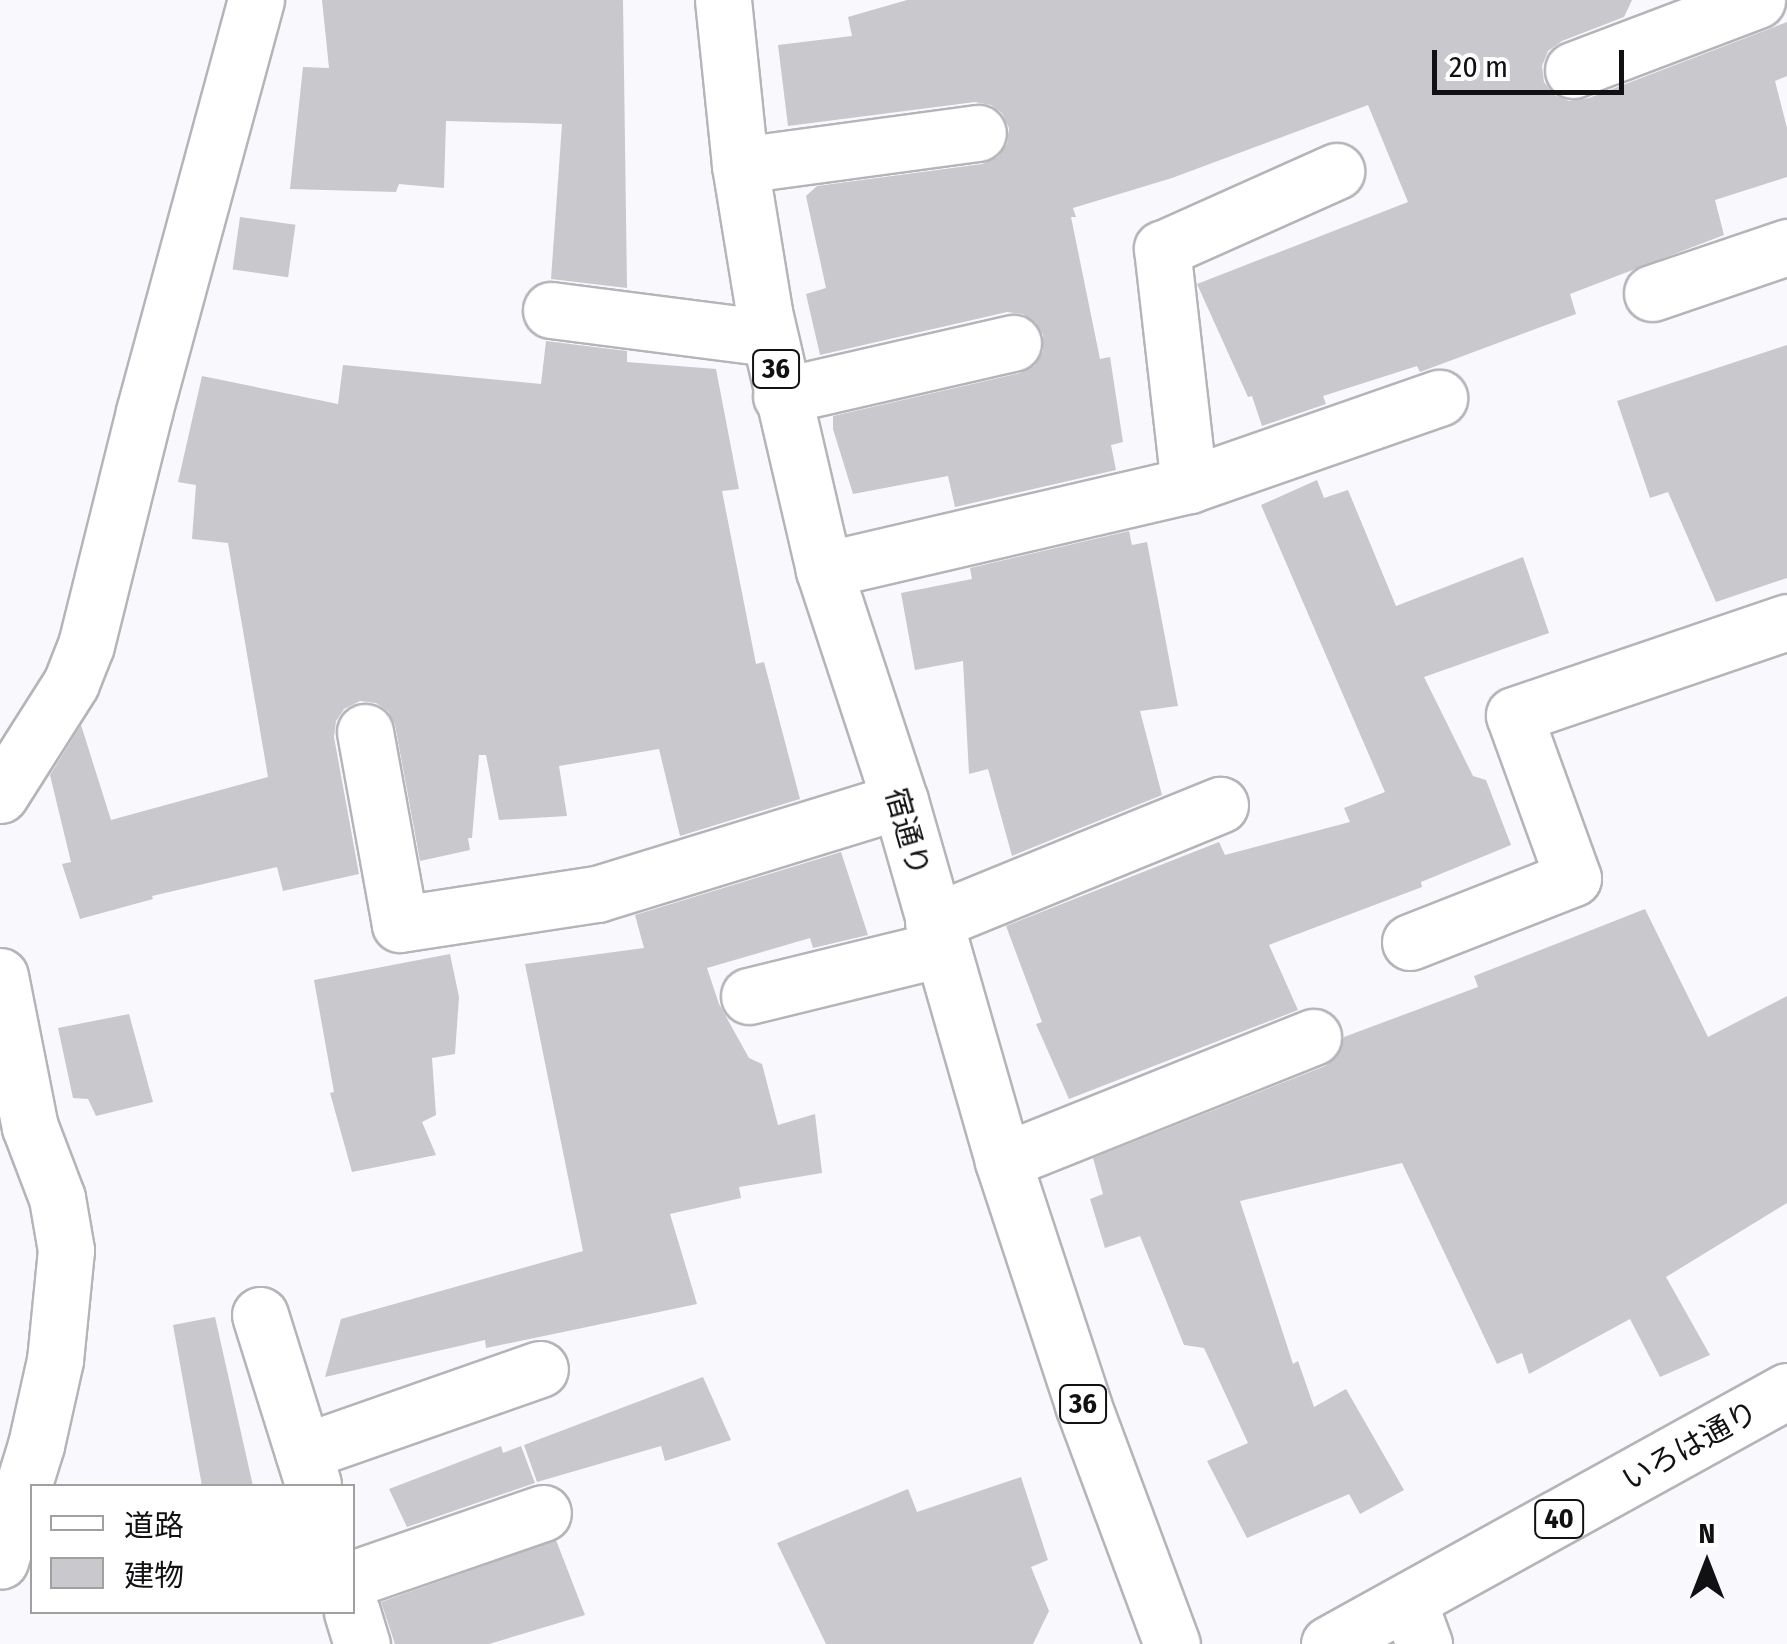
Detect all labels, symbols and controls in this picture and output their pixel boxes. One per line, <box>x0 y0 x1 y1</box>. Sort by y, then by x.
scale bar <box>1437 30 1630 92</box>
text: 20 m <box>1449 49 1508 85</box>
road number: 36 <box>751 346 801 392</box>
street label: 宿通り <box>877 784 937 880</box>
road number: 36 <box>1058 1381 1108 1427</box>
street label: いろは通り <box>1616 1394 1764 1498</box>
legend <box>30 1484 355 1614</box>
road number: 40 <box>1534 1496 1584 1542</box>
text: 道路 <box>124 1508 184 1544</box>
north arrow <box>1657 1514 1757 1614</box>
text: N <box>1699 1517 1715 1550</box>
text: 建物 <box>124 1558 184 1594</box>

